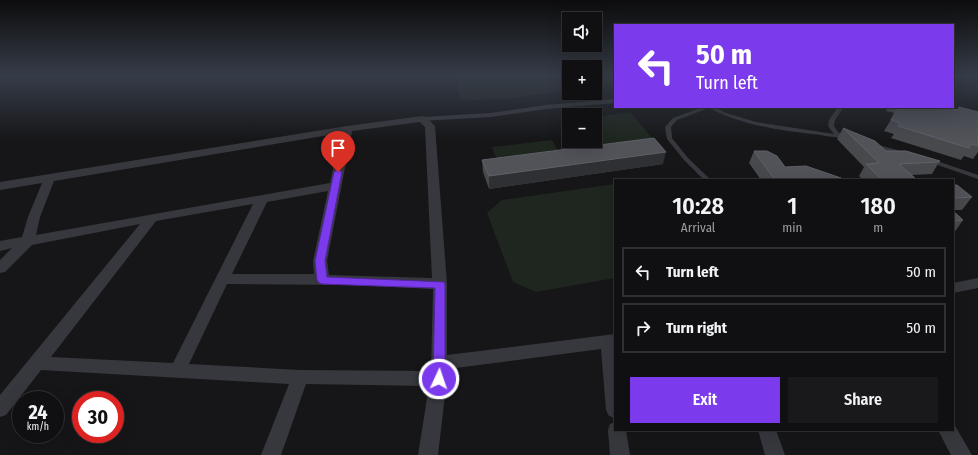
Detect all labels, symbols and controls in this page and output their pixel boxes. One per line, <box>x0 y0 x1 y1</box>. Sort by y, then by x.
map controls <box>562 12 602 148</box>
button: sound <box>562 12 602 52</box>
text: 50 m <box>696 38 752 71</box>
icon: left <box>630 40 682 92</box>
button: + <box>562 60 602 100</box>
text: Turn left <box>696 72 758 94</box>
button: − <box>562 108 602 148</box>
pin <box>321 131 355 172</box>
icon: arrive <box>327 137 349 159</box>
text: 10:28 <box>672 192 724 220</box>
text: 1 <box>787 192 797 220</box>
text: 180 <box>860 192 896 220</box>
text: Arrival <box>681 220 715 235</box>
text: min <box>782 220 802 235</box>
text: m <box>873 220 883 235</box>
icon: left <box>632 261 654 283</box>
text: Turn left <box>666 263 719 281</box>
text: 50 m <box>906 263 936 281</box>
icon: right <box>632 317 654 339</box>
text: Turn right <box>666 319 727 337</box>
text: 50 m <box>906 319 936 337</box>
position arrow <box>418 358 460 400</box>
button: Exit <box>630 377 780 423</box>
button: Share <box>788 377 938 423</box>
speed limit sign: 30 <box>72 391 124 443</box>
text: 24 <box>28 400 48 424</box>
text: km/h <box>27 421 49 433</box>

